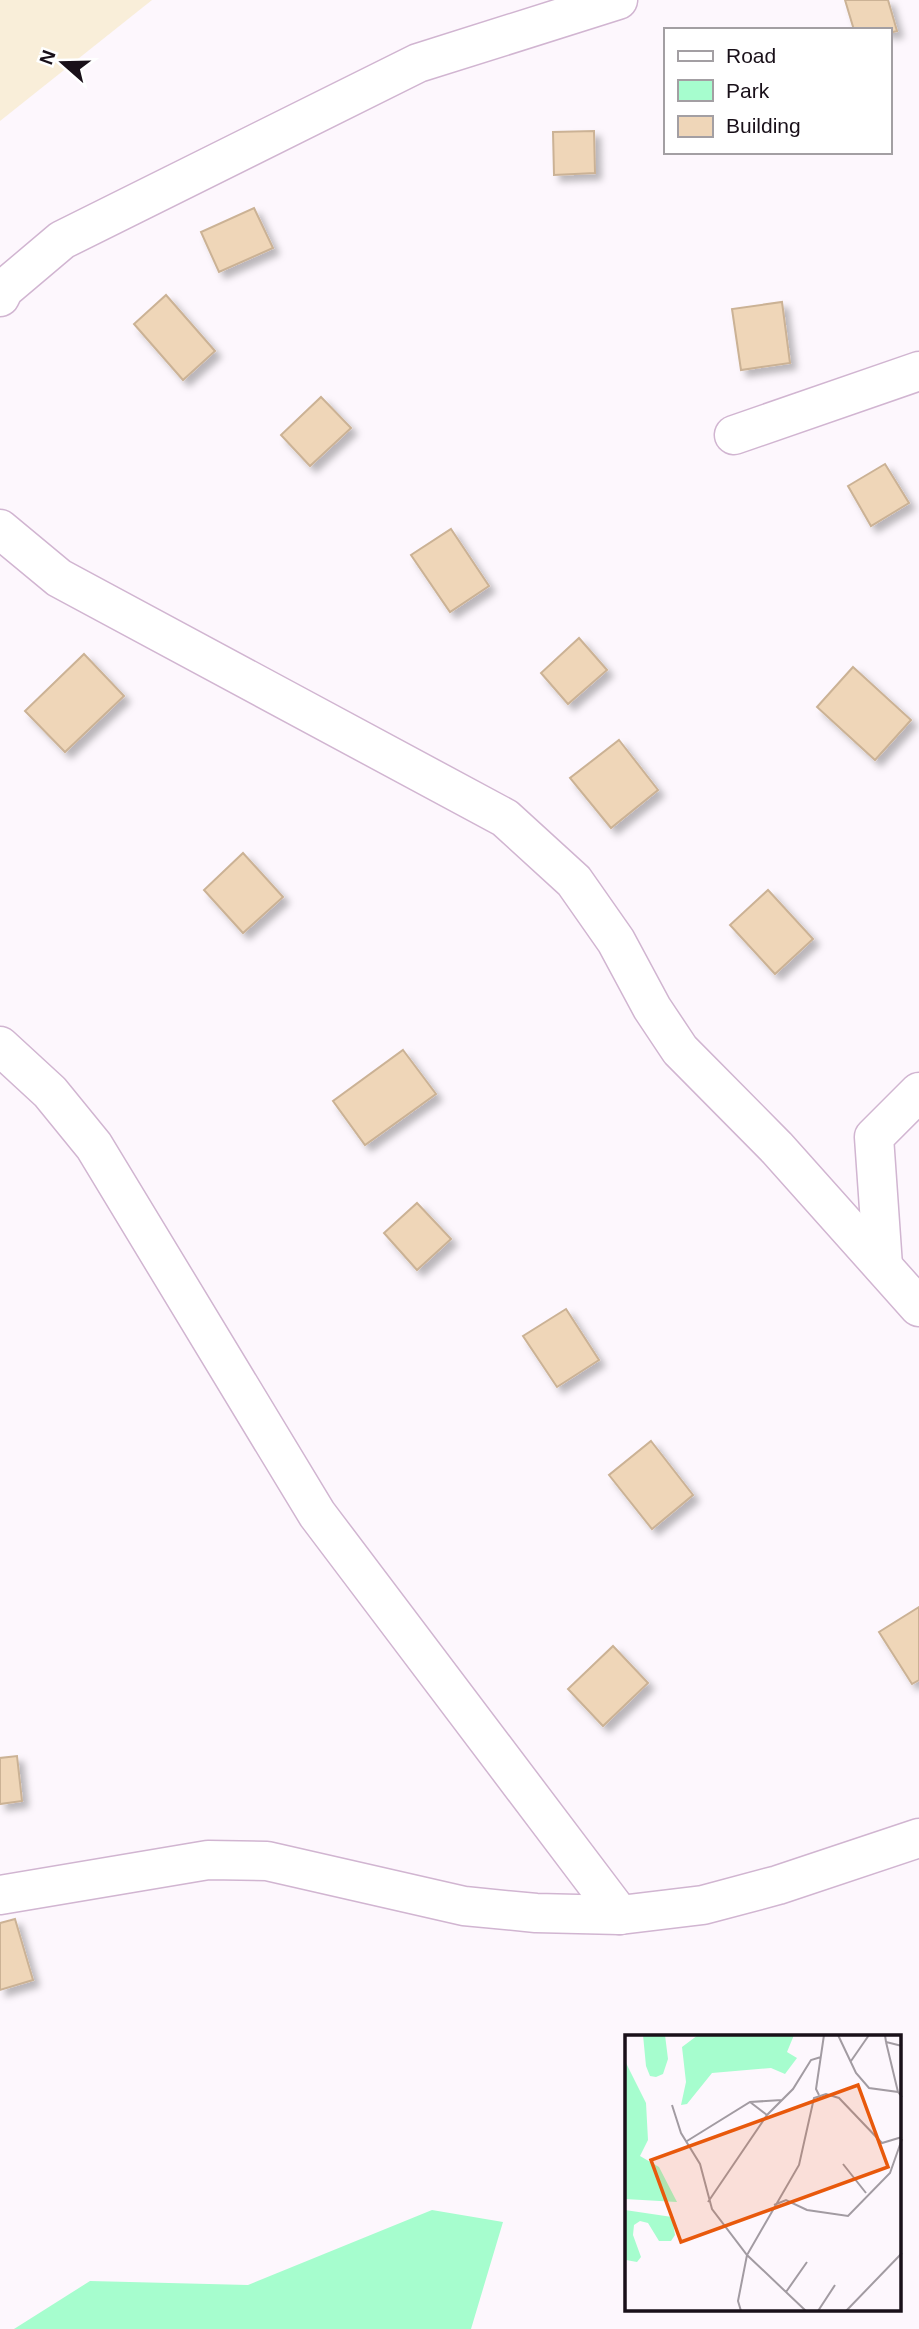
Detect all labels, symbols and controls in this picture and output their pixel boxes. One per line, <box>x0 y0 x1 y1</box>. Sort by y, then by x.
north arrow <box>28 28 98 98</box>
legend <box>664 28 891 154</box>
text: Road <box>726 44 776 67</box>
text: N <box>35 47 60 67</box>
text: Park <box>726 79 770 102</box>
text: Building <box>726 114 801 137</box>
inset map <box>625 2035 902 2312</box>

